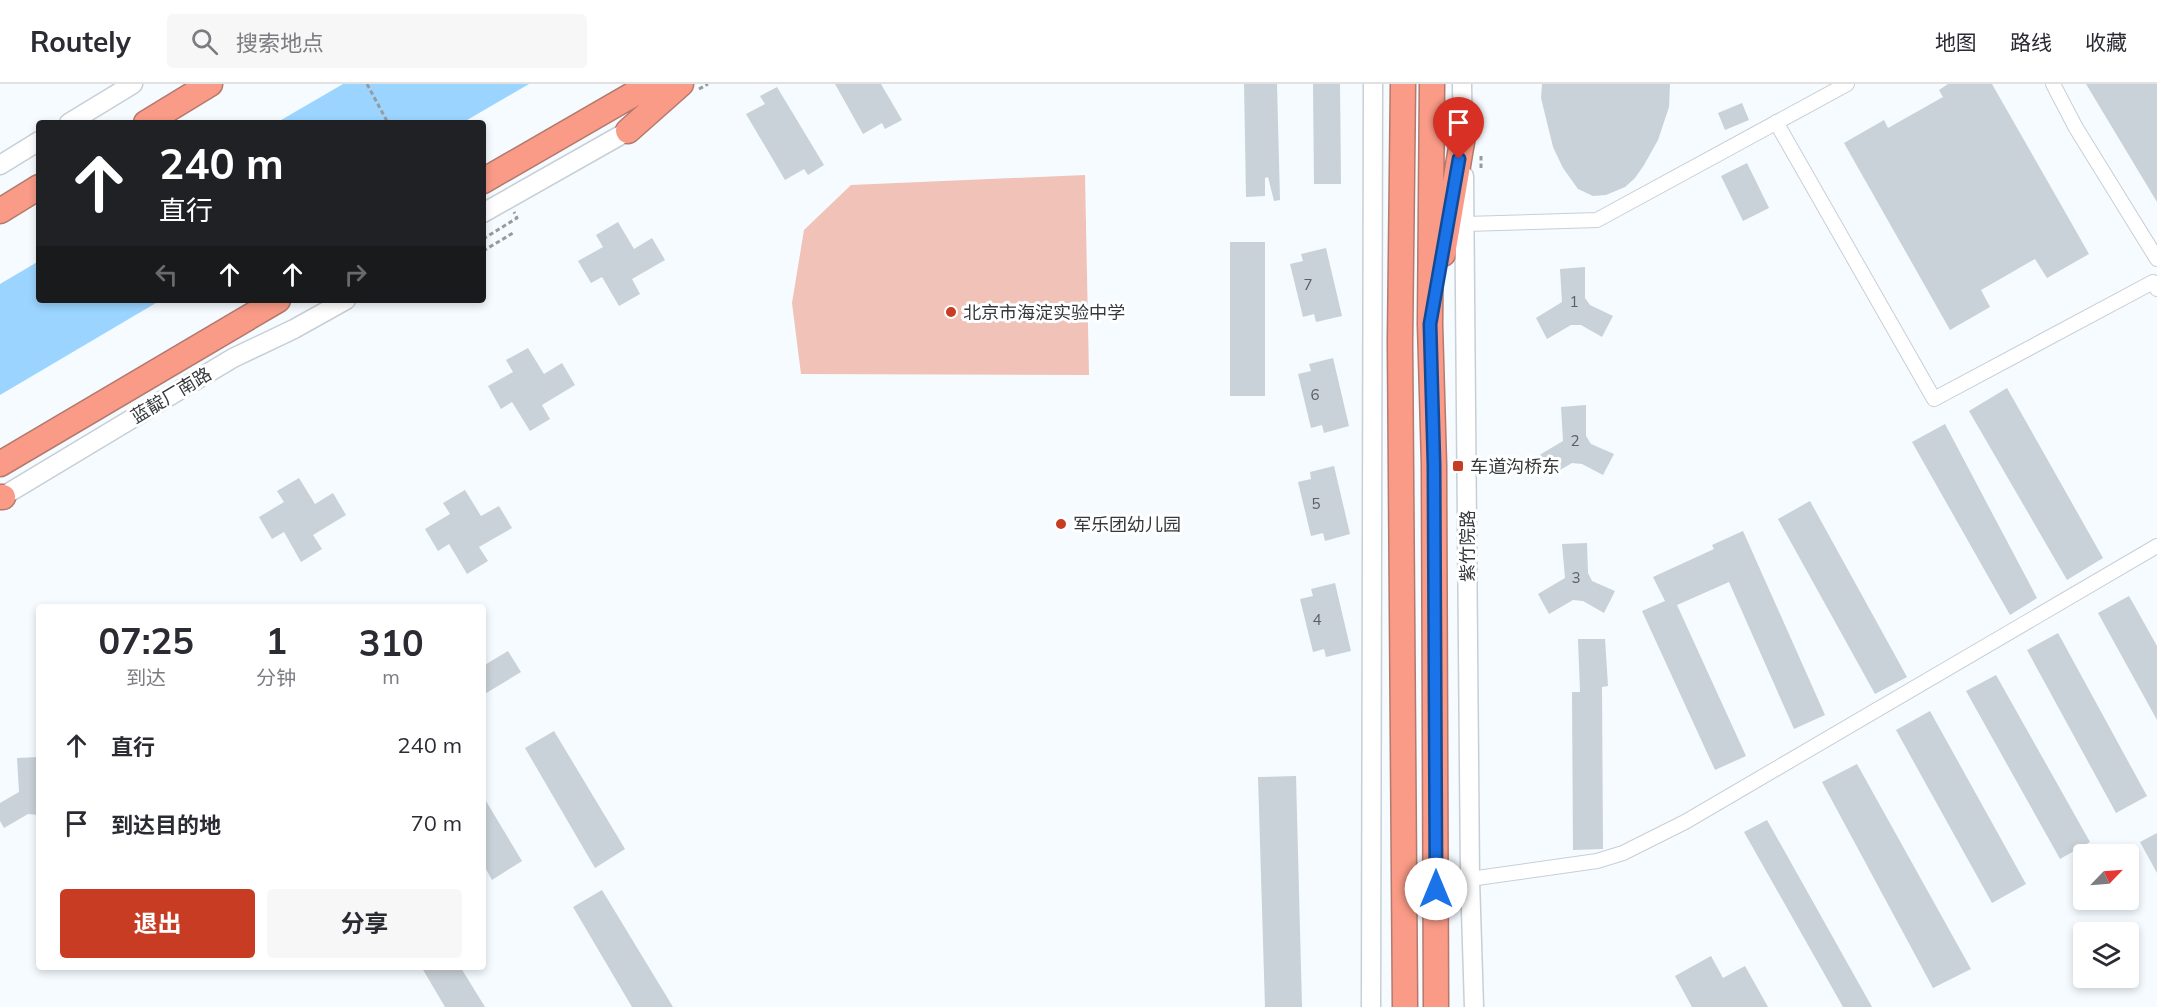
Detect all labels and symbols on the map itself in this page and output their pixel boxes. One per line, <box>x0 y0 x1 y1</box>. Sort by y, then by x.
pin <box>1433 97 1484 159</box>
house number: 7 <box>1303 275 1313 294</box>
house number: 1 <box>1569 292 1579 311</box>
place label: 北京市海淀实验中学 <box>963 301 1125 324</box>
marker: 北京市海淀实验中学 <box>944 305 958 319</box>
street label: 蓝靛厂南路 <box>127 362 215 428</box>
house number: 6 <box>1310 385 1320 404</box>
house number: 2 <box>1570 431 1580 450</box>
place label: 车道沟桥东 <box>1470 455 1560 478</box>
marker: 车道沟桥东 <box>1451 459 1465 473</box>
house number: 5 <box>1311 494 1321 513</box>
street label: 紫竹院路 <box>1456 510 1479 582</box>
place label: 军乐团幼儿园 <box>1073 513 1181 536</box>
marker: 军乐团幼儿园 <box>1054 517 1068 531</box>
house number: 3 <box>1571 568 1581 587</box>
house number: 4 <box>1312 610 1322 629</box>
north arrow <box>2073 844 2139 910</box>
position arrow <box>1404 857 1468 921</box>

